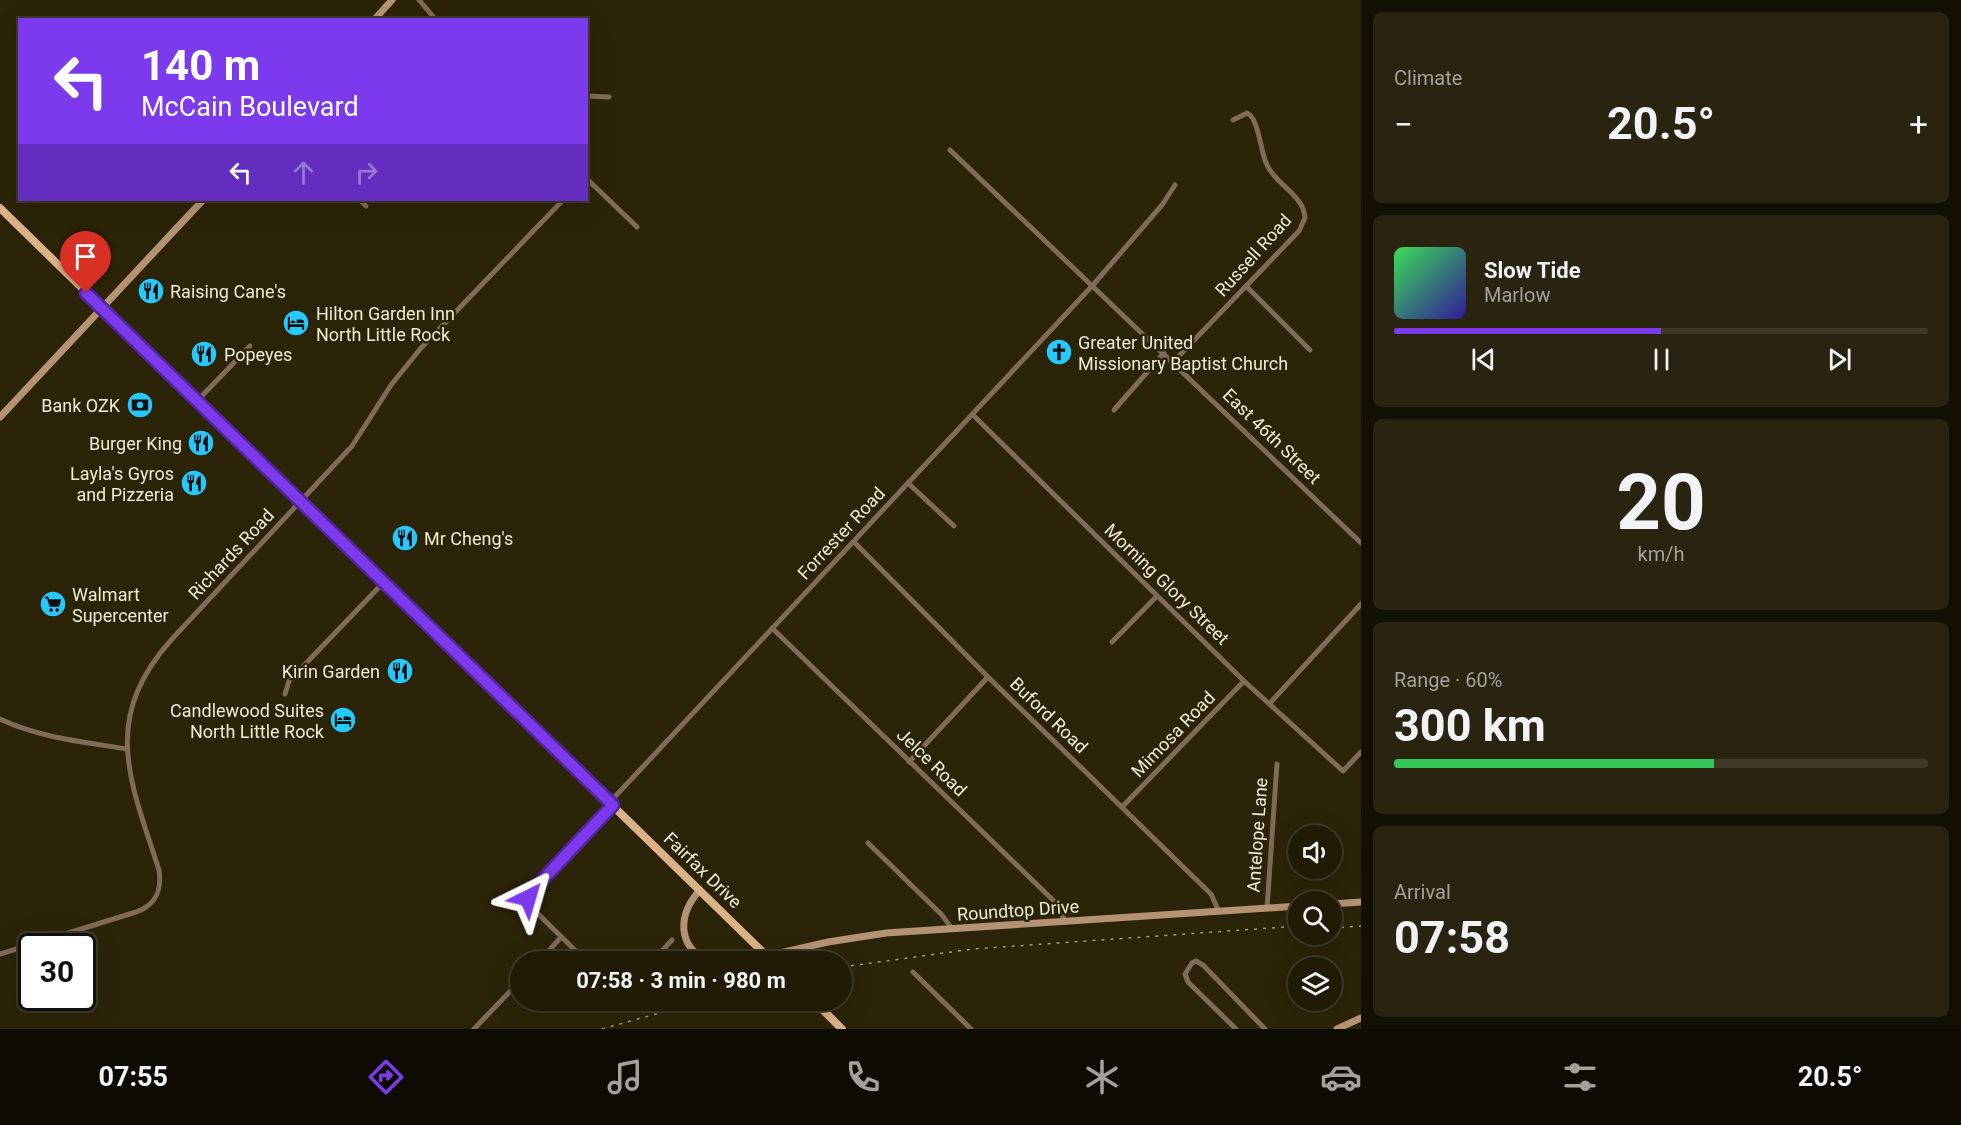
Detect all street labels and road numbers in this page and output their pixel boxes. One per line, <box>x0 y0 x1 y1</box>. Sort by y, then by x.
street label: Russell Road <box>1211 209 1295 301</box>
street label: East 46th Street <box>1219 384 1325 488</box>
street label: Forrester Road <box>793 483 889 583</box>
street label: Richards Road <box>184 505 278 603</box>
street label: Morning Glory Street <box>1101 519 1234 649</box>
street label: Buford Road <box>1006 673 1092 757</box>
street label: Mimosa Road <box>1127 687 1219 781</box>
street label: Jelce Road <box>893 724 971 800</box>
street label: Antelope Lane <box>1243 777 1271 893</box>
street label: Fairfax Drive <box>660 828 746 912</box>
street label: Roundtop Drive <box>956 895 1080 925</box>

